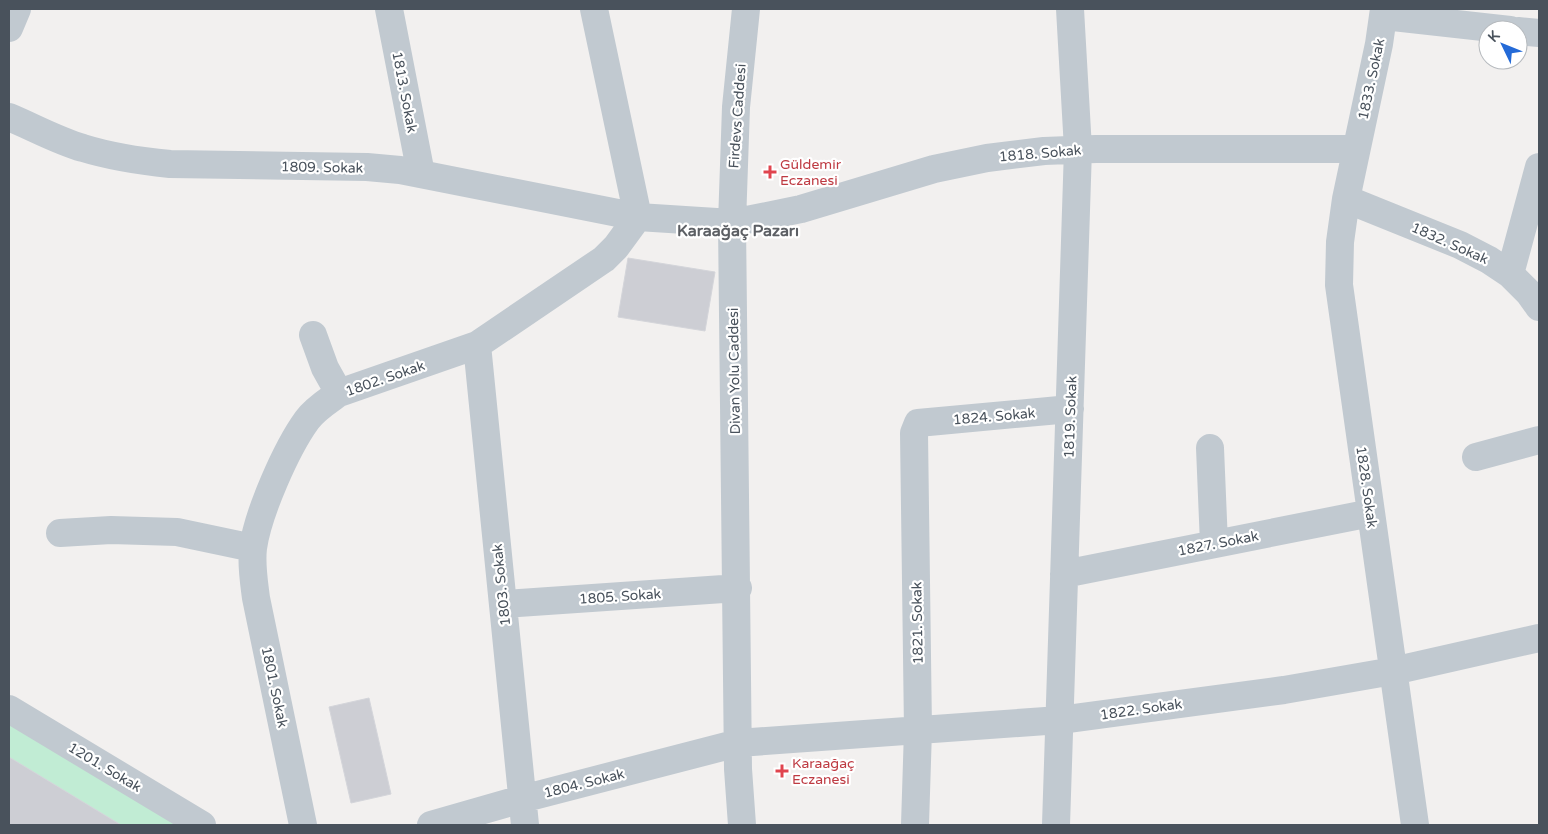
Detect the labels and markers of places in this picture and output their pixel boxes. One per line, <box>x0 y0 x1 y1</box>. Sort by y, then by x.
place label: Güldemir Eczanesi <box>780 156 842 189</box>
marker: Güldemir Eczanesi <box>764 166 776 178</box>
place label: Karaağaç Eczanesi <box>792 755 855 788</box>
marker: Karaağaç Eczanesi <box>776 765 788 777</box>

